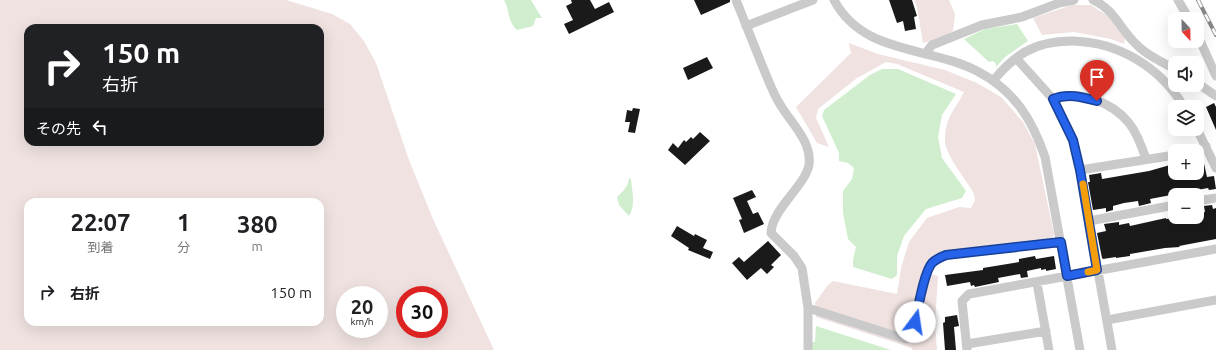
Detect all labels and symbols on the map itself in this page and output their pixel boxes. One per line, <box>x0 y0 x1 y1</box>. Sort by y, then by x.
north arrow <box>1168 12 1204 48</box>
pin <box>1080 60 1114 101</box>
speed limit sign: 30 <box>396 286 448 338</box>
position arrow <box>894 301 936 343</box>

